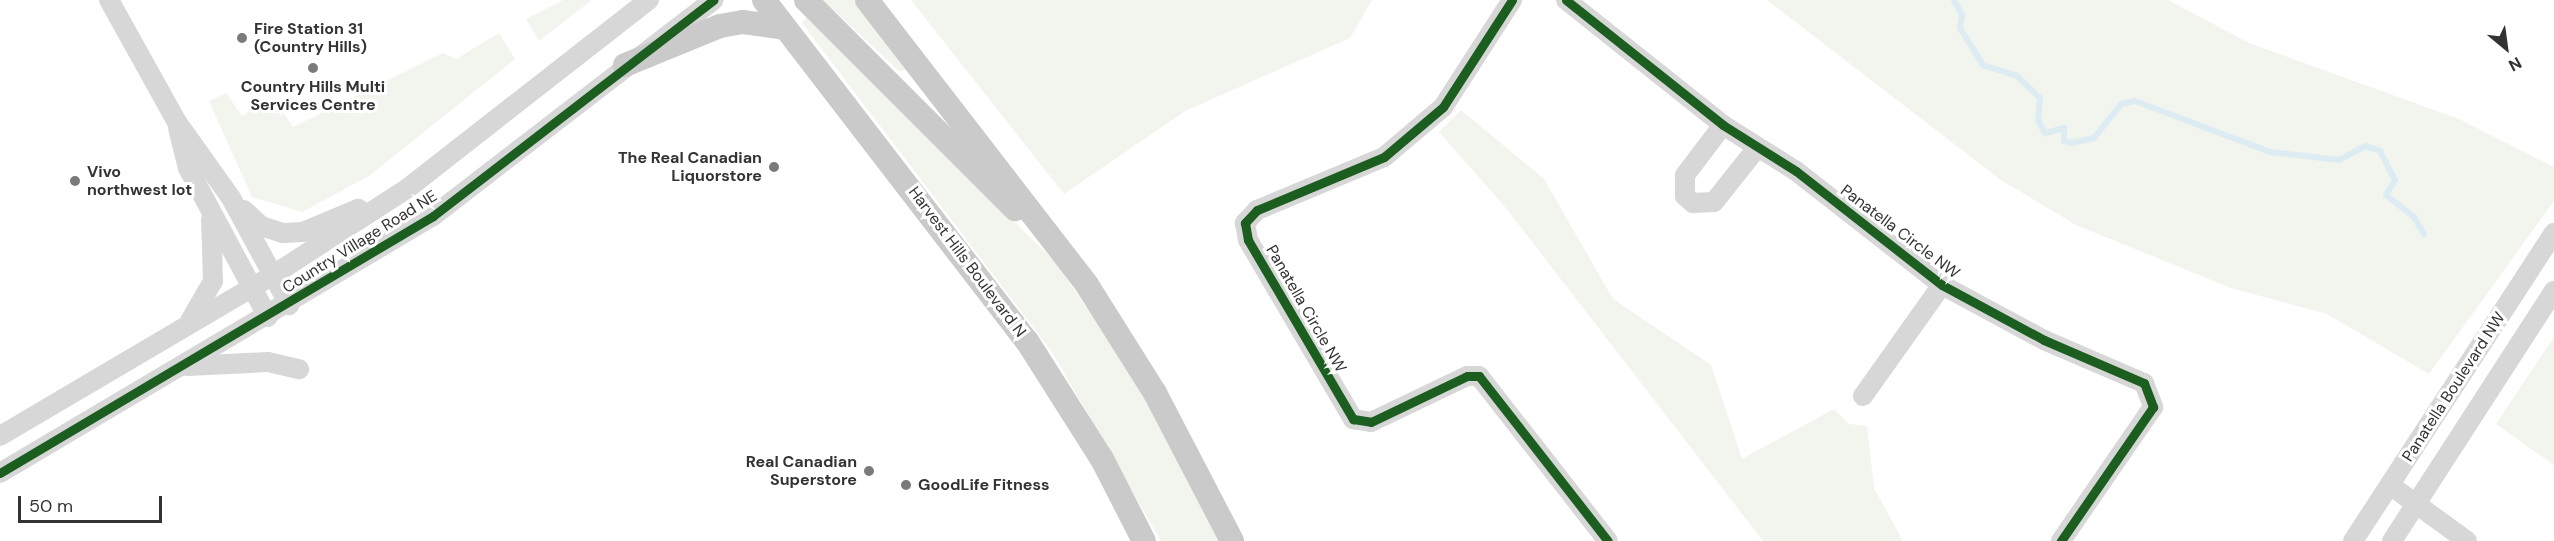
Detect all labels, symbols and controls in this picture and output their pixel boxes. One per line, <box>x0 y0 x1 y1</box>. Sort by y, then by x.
north arrow <box>2476 18 2536 78</box>
place label: Fire Station 31 (Country Hills) <box>254 19 367 57</box>
marker: Fire Station 31 (Country Hills) <box>235 31 249 45</box>
text: N <box>2505 52 2525 76</box>
marker: Country Hills Multi Services Centre <box>306 61 320 75</box>
place label: Country Hills Multi Services Centre <box>241 77 385 115</box>
place label: The Real Canadian Liquorstore <box>618 148 762 186</box>
marker: The Real Canadian Liquorstore <box>767 160 781 174</box>
place label: Vivo northwest lot <box>87 162 192 200</box>
marker: Vivo northwest lot <box>68 174 82 188</box>
street label: Panatella Circle NW <box>1837 181 1963 283</box>
street label: Harvest Hills Boulevard N <box>904 183 1030 341</box>
street label: Country Village Road NE <box>279 187 441 297</box>
street label: Panatella Circle NW <box>1262 242 1350 376</box>
street label: Panatella Boulevard NW <box>2398 309 2510 465</box>
place label: Real Canadian Superstore <box>746 452 857 490</box>
marker: Real Canadian Superstore <box>862 464 876 478</box>
place label: GoodLife Fitness <box>918 475 1050 495</box>
marker: GoodLife Fitness <box>899 478 913 492</box>
scale bar <box>21 484 165 522</box>
text: 50 m <box>29 494 73 518</box>

